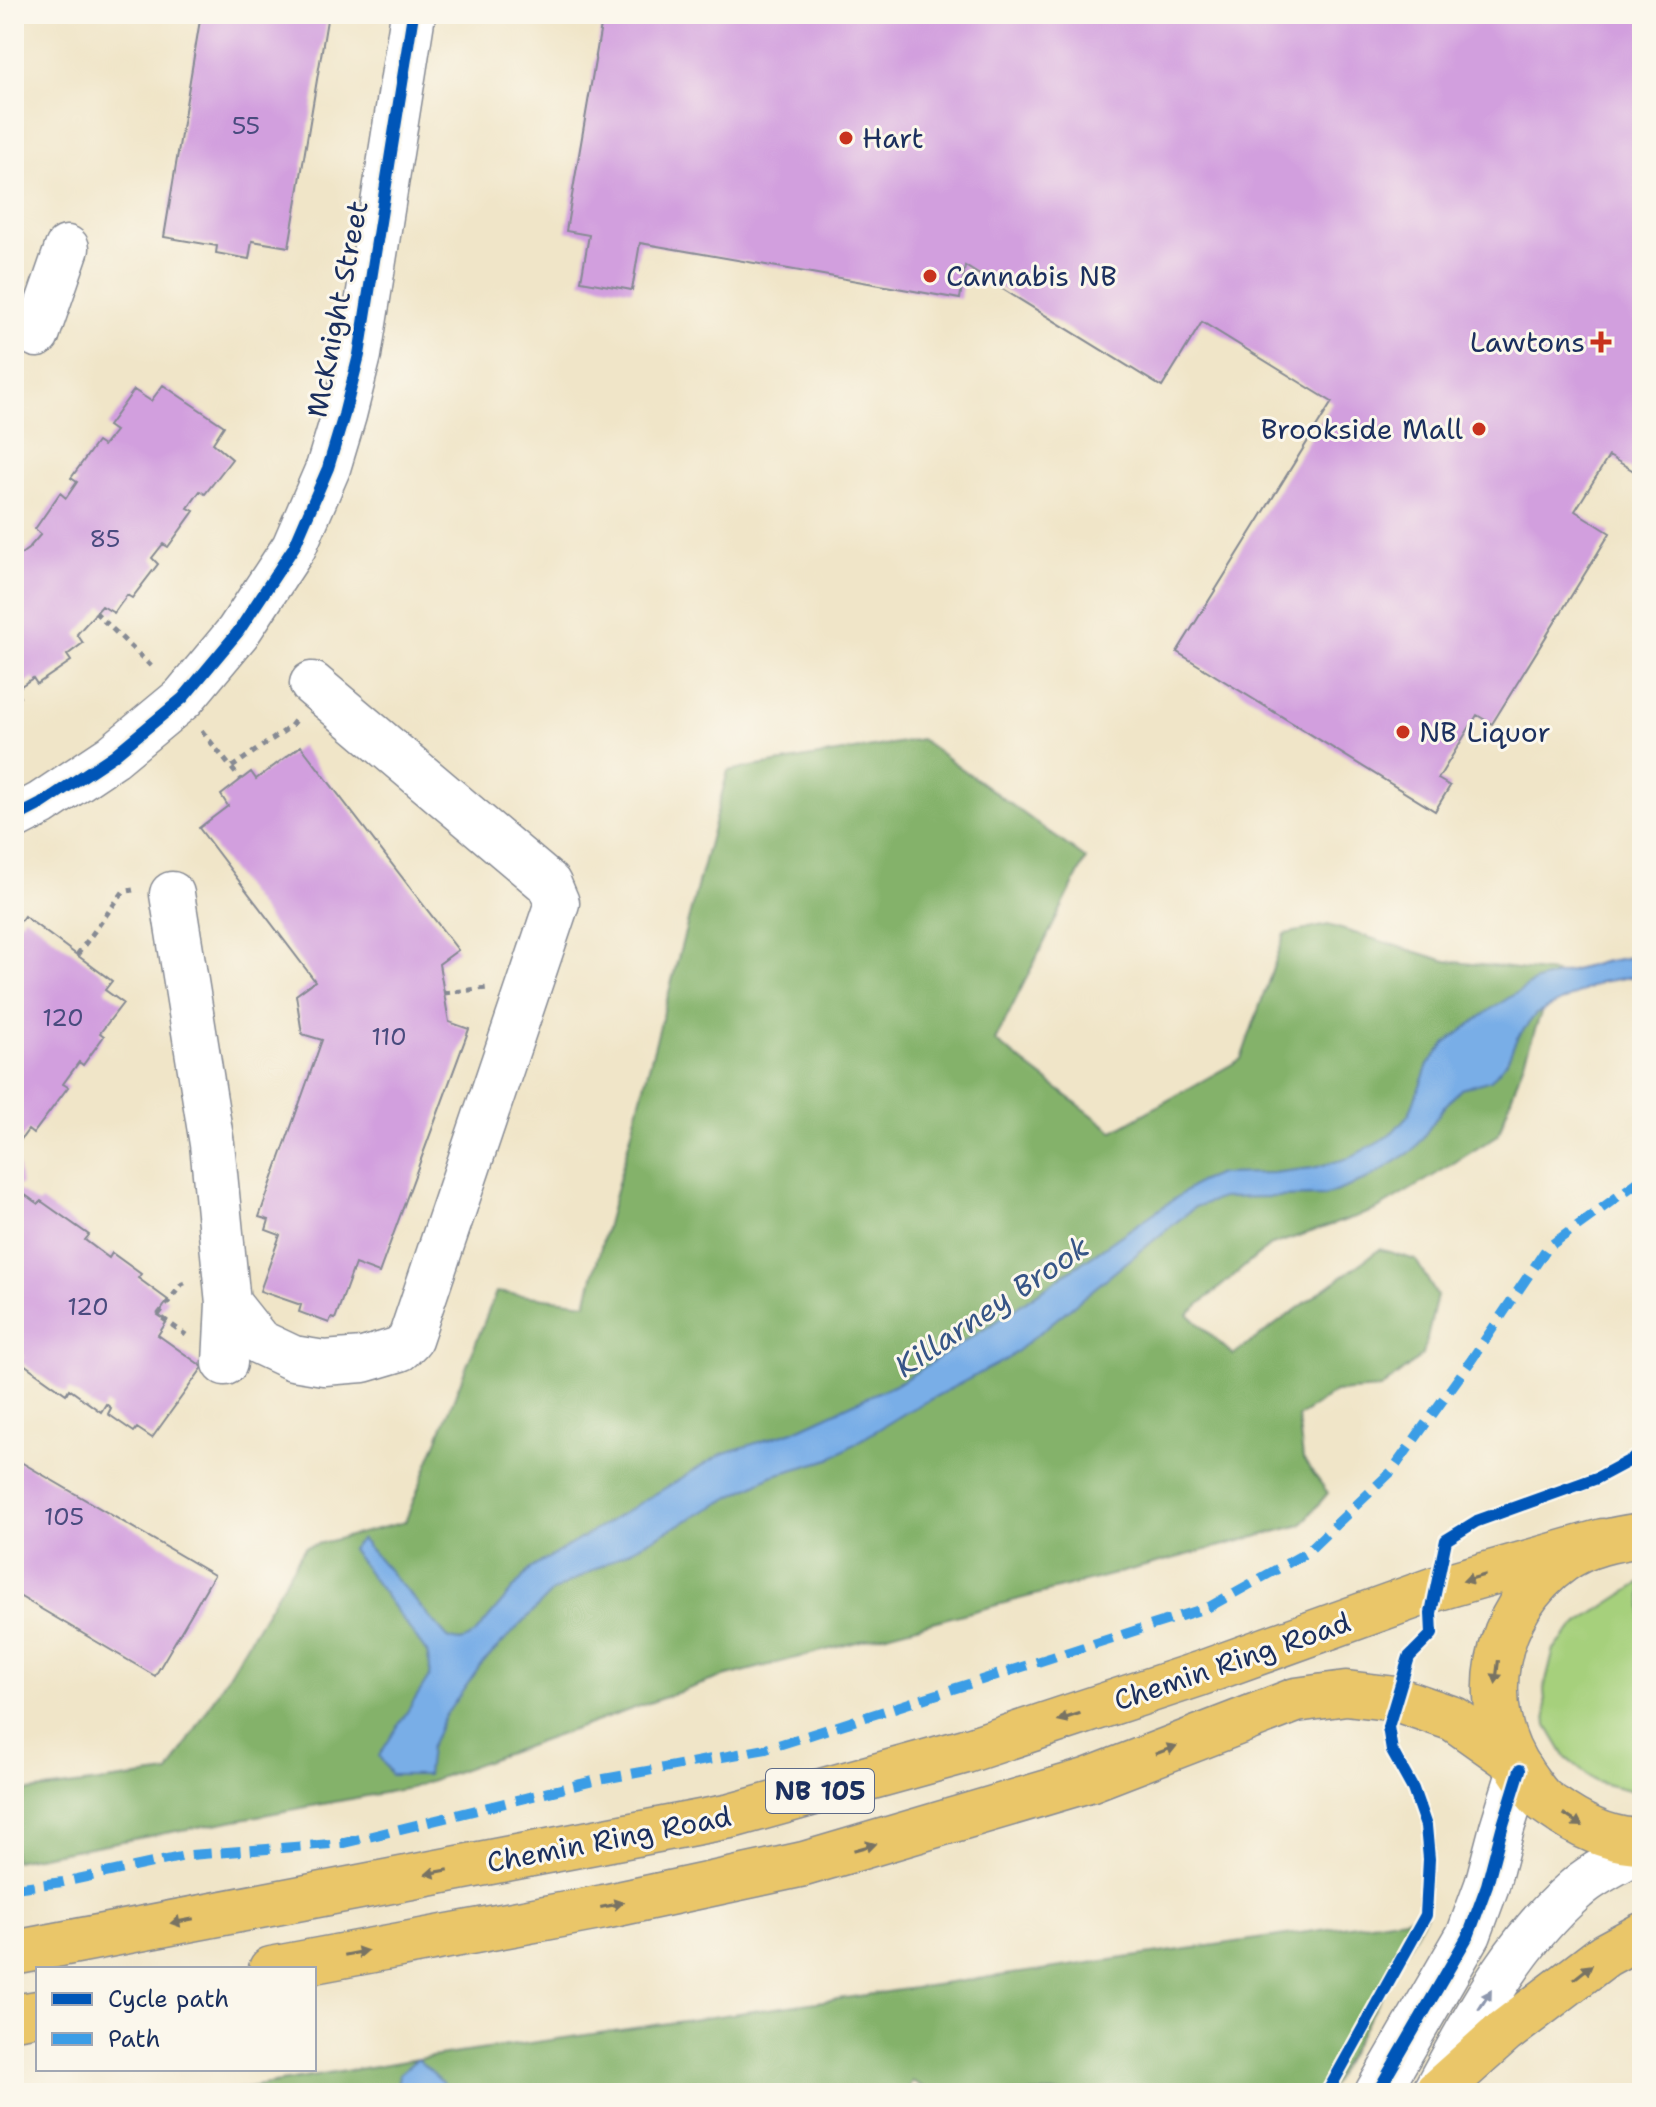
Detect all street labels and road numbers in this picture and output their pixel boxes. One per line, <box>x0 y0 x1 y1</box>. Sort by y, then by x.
street label: McKnight Street <box>297 197 377 421</box>
street label: Chemin Ring Road <box>1108 1603 1356 1719</box>
road number: NB 105 <box>766 1769 874 1813</box>
street label: Chemin Ring Road <box>484 1797 734 1881</box>

